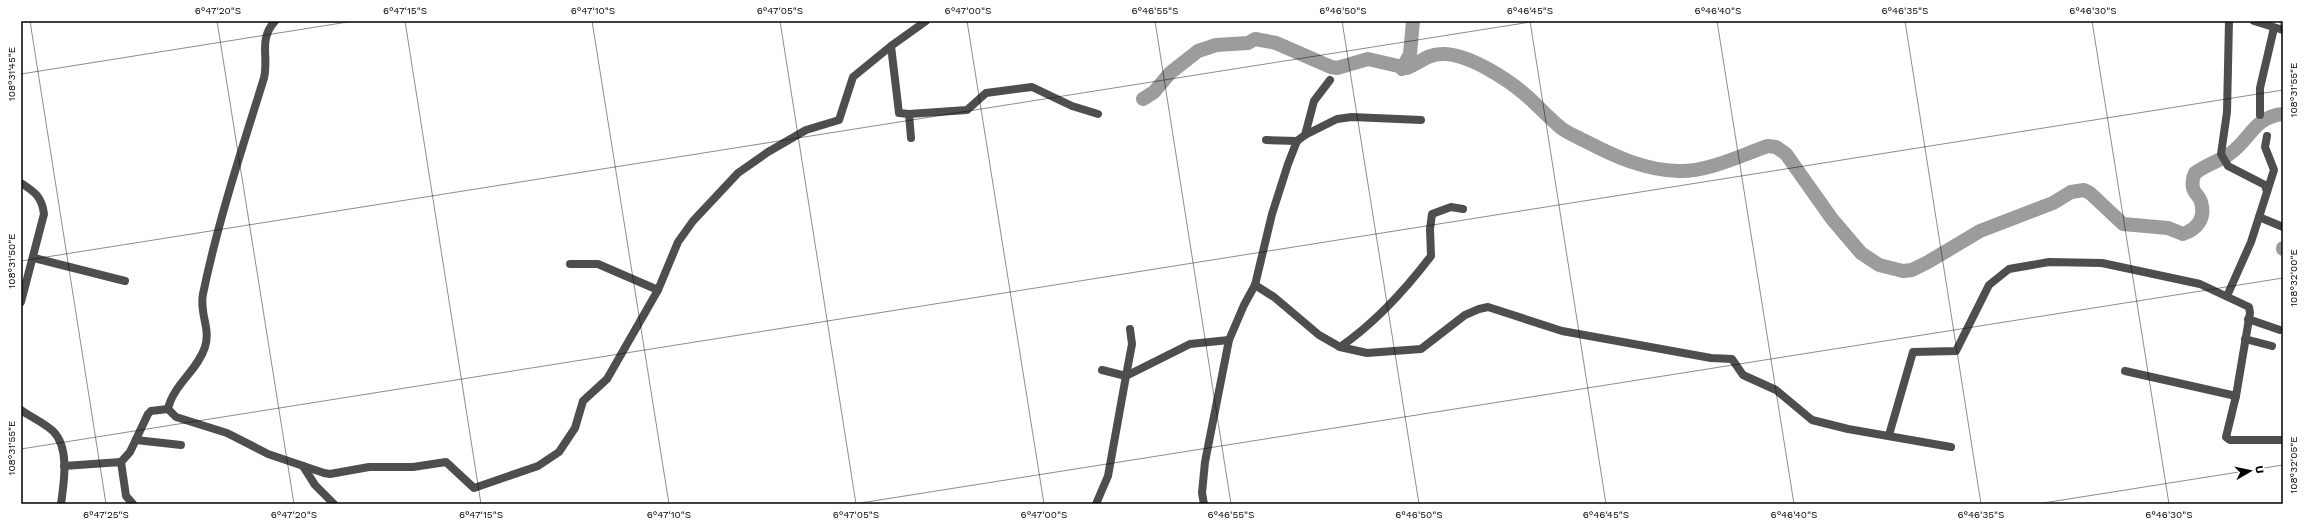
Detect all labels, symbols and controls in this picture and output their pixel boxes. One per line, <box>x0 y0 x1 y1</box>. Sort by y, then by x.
text: 6°47'20"S <box>195 5 241 16</box>
text: 6°47'15"S <box>383 5 427 16</box>
text: 6°47'10"S <box>571 5 615 16</box>
text: 6°47'05"S <box>757 5 803 16</box>
text: 6°47'00"S <box>945 5 991 16</box>
text: 6°46'55"S <box>1131 5 1179 16</box>
text: 6°46'50"S <box>1319 5 1367 16</box>
text: 6°46'45"S <box>1507 5 1553 16</box>
text: 6°46'40"S <box>1695 5 1741 16</box>
text: 6°46'35"S <box>1881 5 1929 16</box>
text: 6°46'30"S <box>2069 5 2117 16</box>
text: 108°31'45"E <box>6 47 17 101</box>
text: 108°31'55"E <box>2288 63 2299 118</box>
text: 108°31'50"E <box>6 233 17 289</box>
text: 108°32'00"E <box>2288 249 2299 307</box>
text: 108°31'55"E <box>6 421 17 476</box>
text: 108°32'05"E <box>2288 436 2299 494</box>
north arrow <box>2230 451 2270 491</box>
text: U <box>2252 465 2266 475</box>
text: 6°47'25"S <box>83 509 129 520</box>
text: 6°47'20"S <box>271 509 317 520</box>
text: 6°47'15"S <box>459 509 503 520</box>
text: 6°47'10"S <box>647 509 691 520</box>
text: 6°47'05"S <box>833 509 879 520</box>
text: 6°47'00"S <box>1021 509 1067 520</box>
text: 6°46'55"S <box>1207 509 1255 520</box>
text: 6°46'50"S <box>1395 509 1443 520</box>
text: 6°46'45"S <box>1583 509 1629 520</box>
text: 6°46'40"S <box>1771 509 1817 520</box>
text: 6°46'35"S <box>1957 509 2005 520</box>
text: 6°46'30"S <box>2145 509 2193 520</box>

